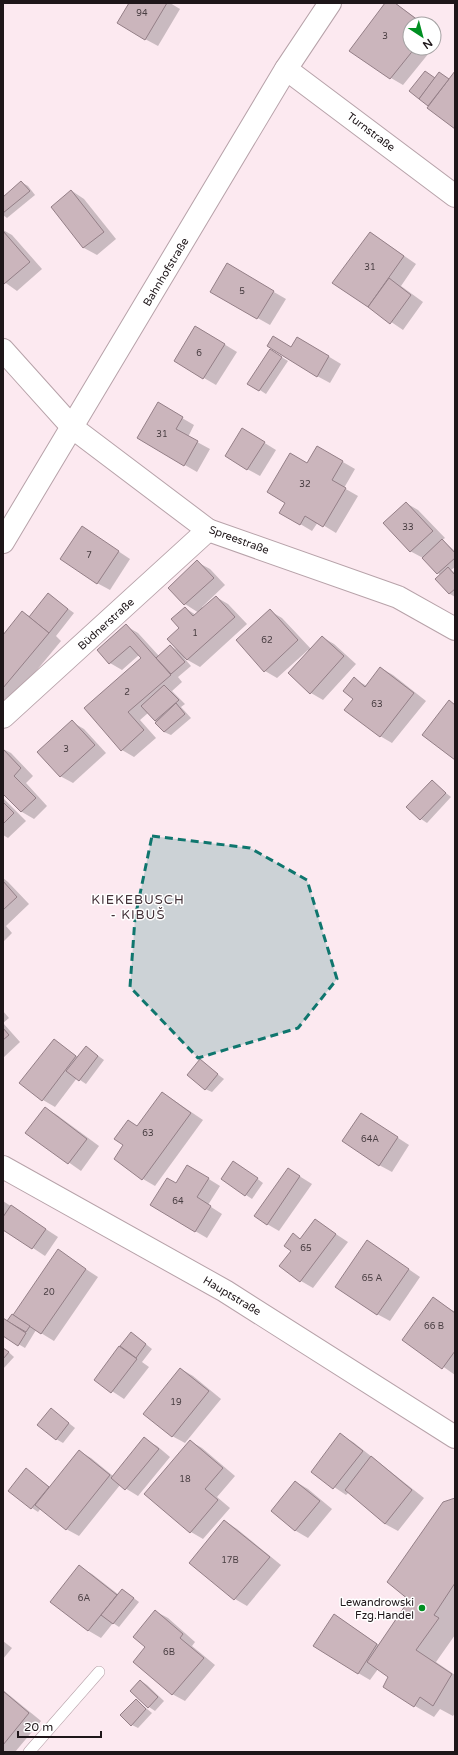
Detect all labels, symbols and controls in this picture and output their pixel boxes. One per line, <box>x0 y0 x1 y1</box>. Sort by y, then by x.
house number: 94 <box>136 8 148 19</box>
north arrow <box>402 16 442 56</box>
house number: 3 <box>382 31 388 42</box>
text: N <box>420 36 435 52</box>
street label: Turnstraße <box>345 110 397 154</box>
street label: Bahnhofstraße <box>140 235 192 309</box>
house number: 31 <box>364 262 376 273</box>
house number: 5 <box>239 286 245 297</box>
house number: 6 <box>196 348 202 359</box>
house number: 31 <box>156 429 168 440</box>
house number: 32 <box>299 479 311 490</box>
house number: 33 <box>402 522 414 533</box>
street label: Spreestraße <box>207 523 271 557</box>
house number: 7 <box>86 550 92 561</box>
street label: Büdnerstraße <box>75 595 137 653</box>
house number: 1 <box>192 628 198 639</box>
house number: 62 <box>261 635 273 646</box>
house number: 2 <box>124 687 130 698</box>
house number: 63 <box>371 699 383 710</box>
house number: 3 <box>63 744 69 755</box>
district label: KIEKEBUSCH - KIBUŠ <box>91 892 185 923</box>
house number: 63 <box>142 1128 154 1139</box>
house number: 64A <box>361 1134 379 1145</box>
house number: 64 <box>172 1196 184 1207</box>
house number: 65 <box>300 1243 312 1254</box>
house number: 65 A <box>362 1273 382 1284</box>
street label: Hauptstraße <box>201 1274 263 1318</box>
house number: 20 <box>43 1287 55 1298</box>
house number: 66 B <box>424 1321 444 1332</box>
house number: 19 <box>170 1397 182 1408</box>
house number: 18 <box>179 1474 191 1485</box>
house number: 17B <box>221 1555 239 1566</box>
house number: 6A <box>78 1593 90 1604</box>
place label: Lewandrowski Fzg.Handel <box>340 1596 414 1622</box>
marker: Lewandrowski Fzg.Handel <box>417 1603 427 1613</box>
house number: 6B <box>163 1647 175 1658</box>
scale bar <box>18 1713 101 1739</box>
text: 20 m <box>24 1720 53 1734</box>

